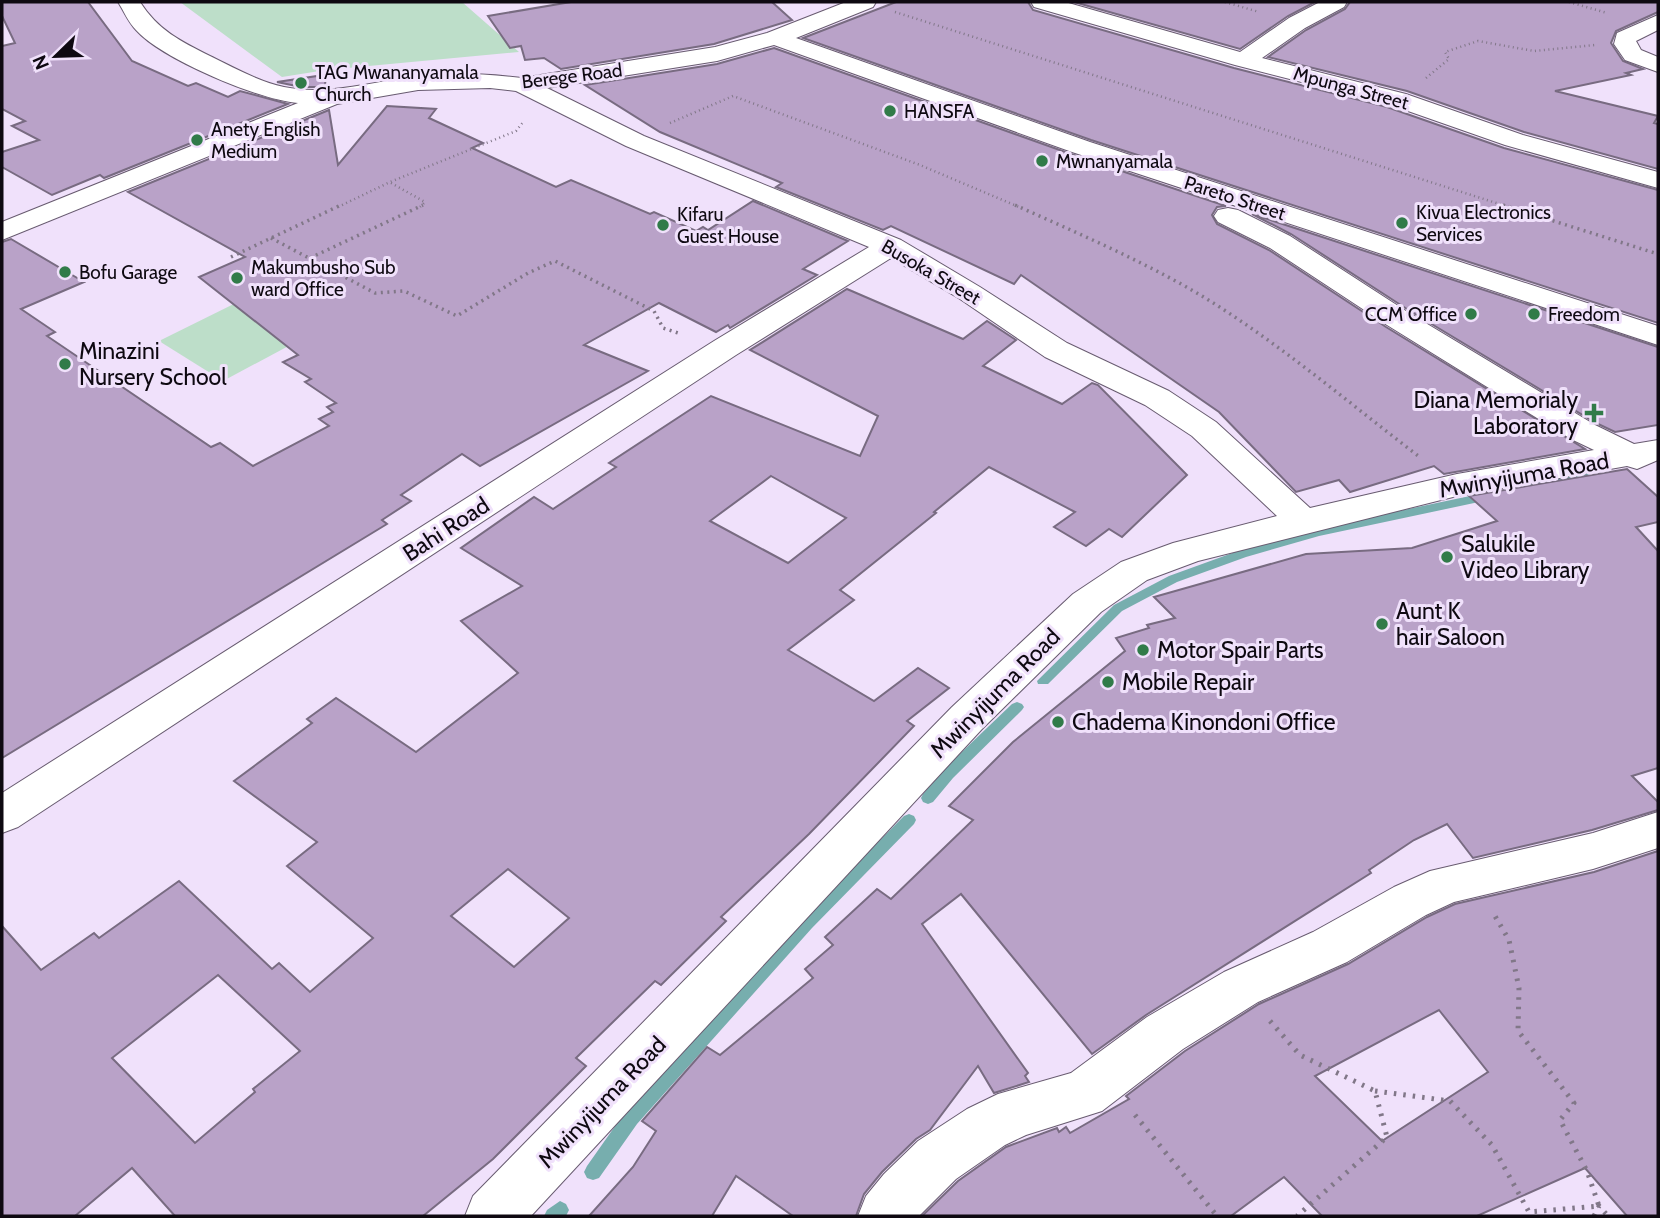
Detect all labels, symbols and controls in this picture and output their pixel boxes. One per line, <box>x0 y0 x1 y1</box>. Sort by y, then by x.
north arrow <box>21 21 91 91</box>
text: N <box>28 52 54 73</box>
street label: Berege Road <box>520 58 624 94</box>
place label: TAG Mwananyamala Church <box>315 61 479 106</box>
street label: Mpunga Street <box>1291 62 1412 115</box>
marker: TAG Mwananyamala Church <box>293 75 309 91</box>
place label: HANSFA <box>904 100 975 123</box>
marker: HANSFA <box>882 103 898 119</box>
place label: Anety English Medium <box>211 118 320 163</box>
marker: Anety English Medium <box>189 132 205 148</box>
place label: Mwnanyamala <box>1056 150 1173 173</box>
marker: Mwnanyamala <box>1034 153 1050 169</box>
street label: Pareto Street <box>1181 171 1289 225</box>
place label: Kivua Electronics Services <box>1416 201 1551 246</box>
place label: Kifaru Guest House <box>677 203 779 248</box>
marker: Kivua Electronics Services <box>1394 215 1410 231</box>
marker: Kifaru Guest House <box>655 217 671 233</box>
street label: Busoka Street <box>878 234 985 310</box>
place label: Makumbusho Sub ward Office <box>251 256 395 301</box>
place label: Bofu Garage <box>79 261 178 284</box>
marker: Bofu Garage <box>57 264 73 280</box>
marker: Makumbusho Sub ward Office <box>229 270 245 286</box>
place label: CCM Office <box>1365 303 1457 326</box>
place label: Freedom <box>1548 303 1620 326</box>
marker: CCM Office <box>1463 306 1479 322</box>
marker: Freedom <box>1526 306 1542 322</box>
place label: Minazini Nursery School <box>79 337 227 391</box>
marker: Minazini Nursery School <box>57 356 73 372</box>
place label: Diana Memorialy Laboratory <box>1413 386 1578 440</box>
marker: Diana Memorialy Laboratory <box>1584 403 1604 423</box>
street label: Mwinyijuma Road <box>1437 446 1611 504</box>
street label: Bahi Road <box>398 491 494 567</box>
place label: Salukile Video Library <box>1461 530 1590 584</box>
marker: Salukile Video Library <box>1439 549 1455 565</box>
place label: Aunt K hair Saloon <box>1396 597 1505 651</box>
marker: Aunt K hair Saloon <box>1374 616 1390 632</box>
street label: Mwinyijuma Road <box>924 622 1066 764</box>
place label: Motor Spair Parts <box>1157 636 1324 664</box>
marker: Motor Spair Parts <box>1135 642 1151 658</box>
place label: Mobile Repair <box>1122 668 1255 696</box>
marker: Mobile Repair <box>1100 674 1116 690</box>
place label: Chadema Kinondoni Office <box>1072 708 1336 736</box>
marker: Chadema Kinondoni Office <box>1050 714 1066 730</box>
street label: Mwinyijuma Road <box>532 1030 672 1174</box>

